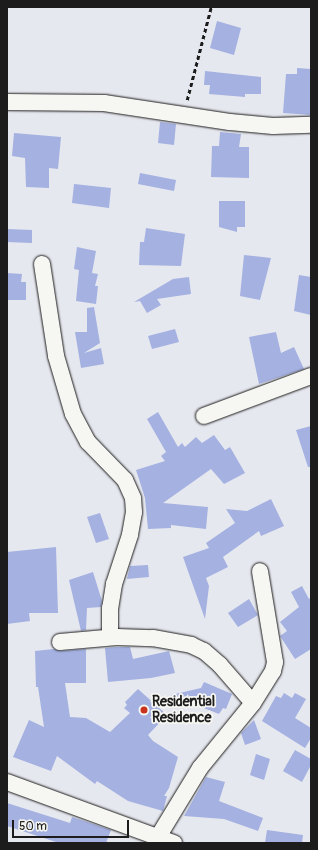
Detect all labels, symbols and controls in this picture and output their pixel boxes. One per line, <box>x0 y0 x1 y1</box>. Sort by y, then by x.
place label: Residential Residence <box>152 694 215 726</box>
marker: Residential Residence <box>139 705 149 715</box>
scale bar <box>14 812 131 838</box>
text: 50 m <box>19 819 47 834</box>

